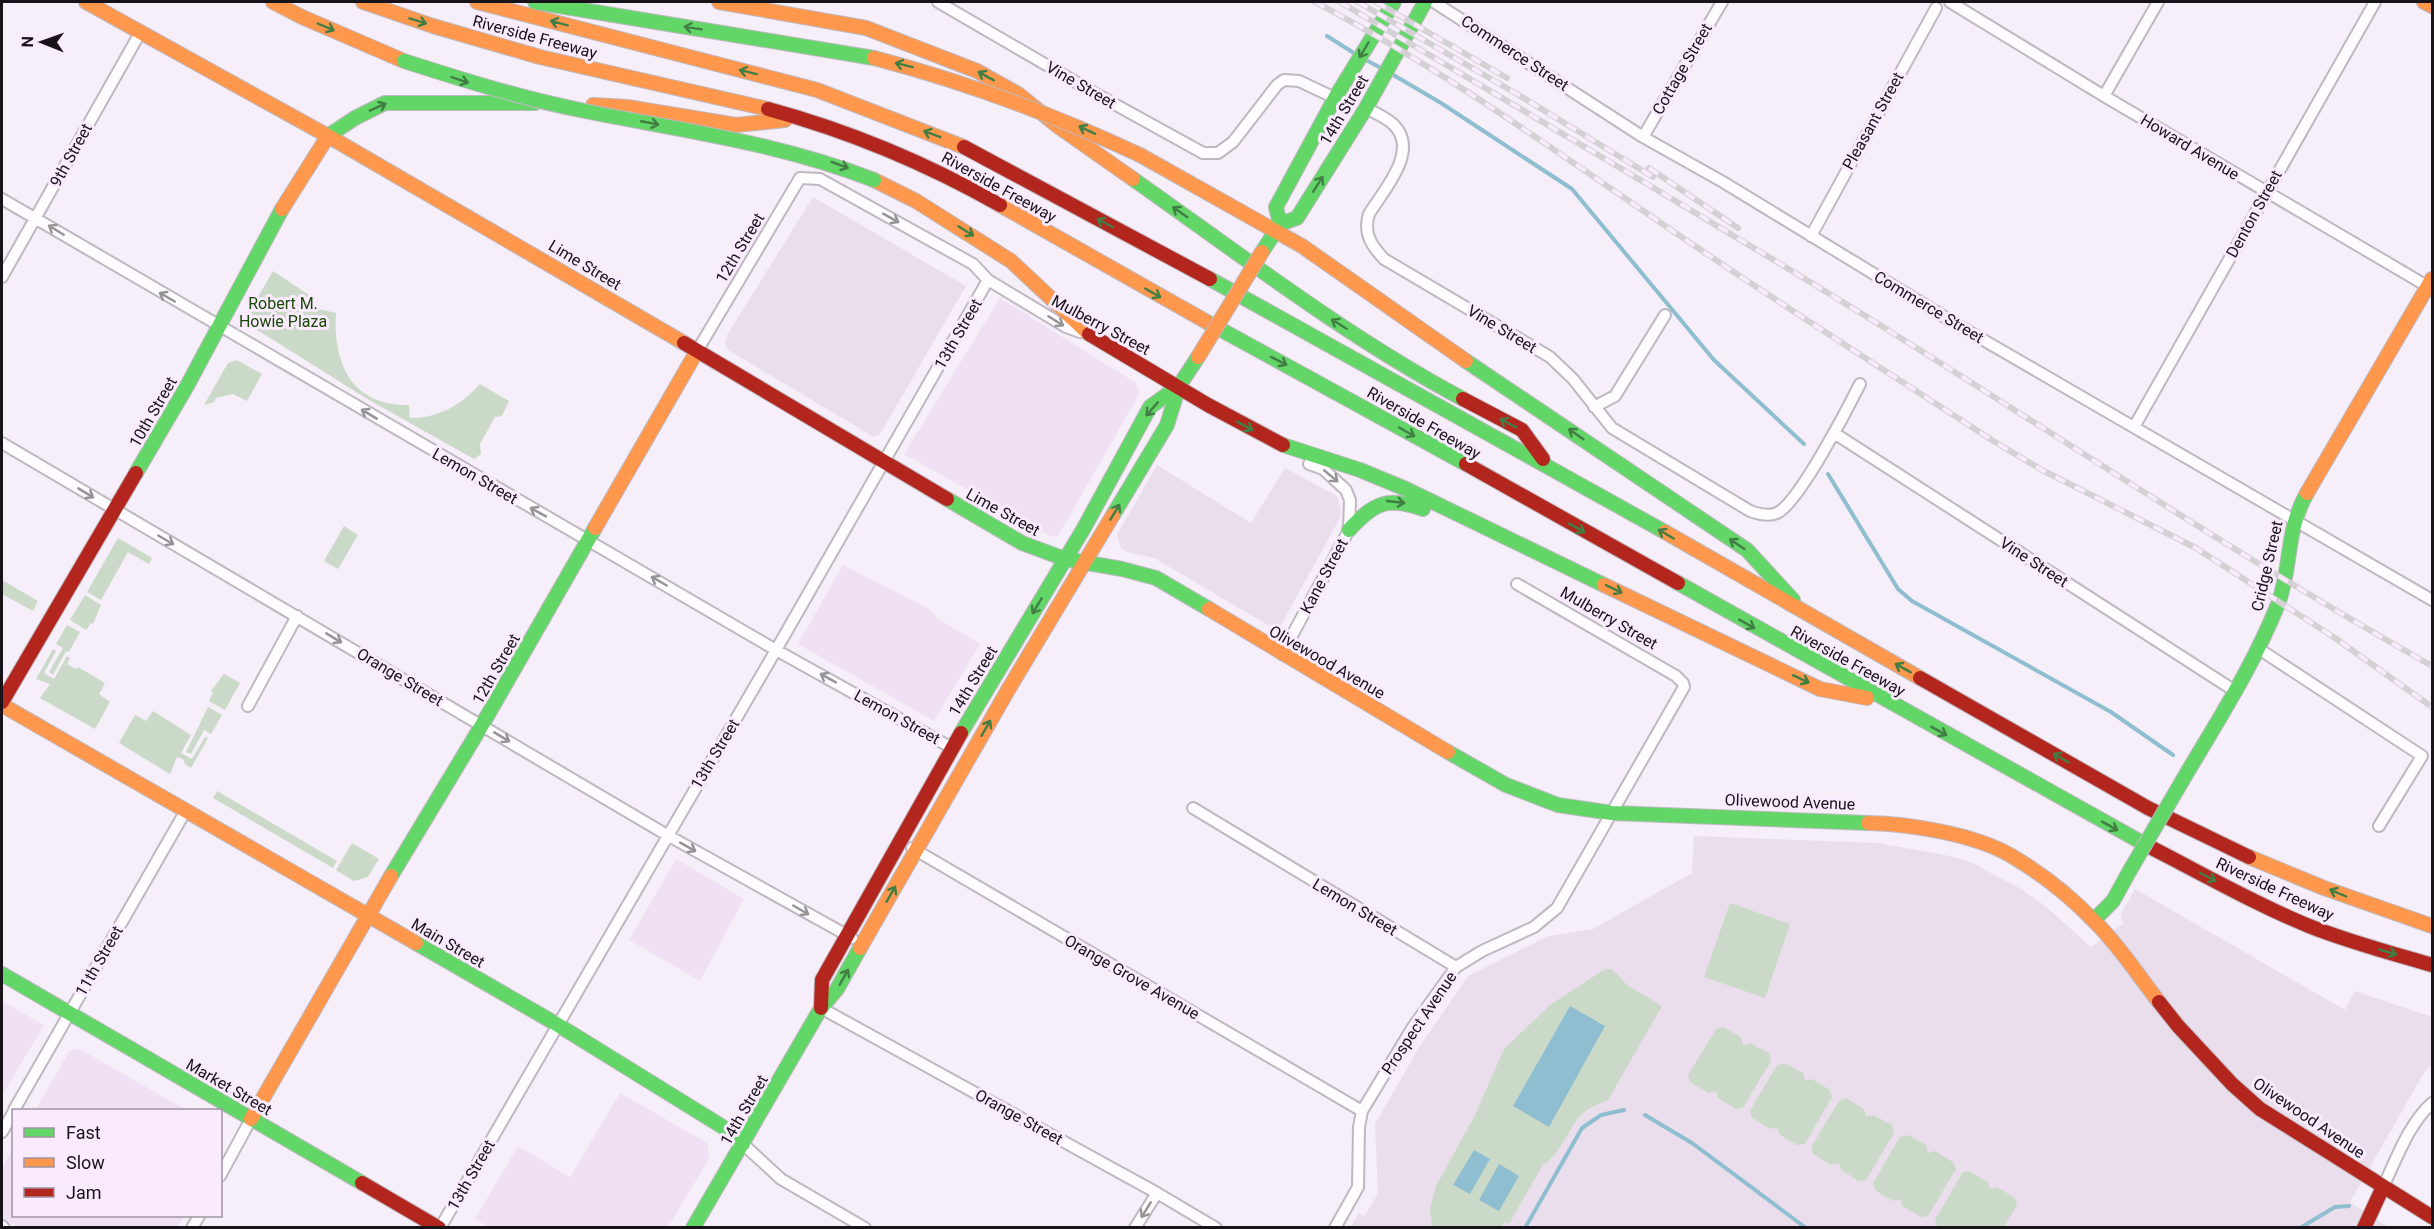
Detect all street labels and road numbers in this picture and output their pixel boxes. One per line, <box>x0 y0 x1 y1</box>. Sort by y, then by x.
street label: Riverside Freeway <box>471 11 600 63</box>
street label: Commerce Street <box>1458 11 1572 95</box>
street label: Cottage Street <box>1648 20 1716 118</box>
street label: Vine Street <box>1043 57 1119 113</box>
street label: Pleasant Street <box>1838 69 1908 173</box>
street label: 14th Street <box>1316 72 1372 148</box>
street label: Howard Avenue <box>2137 110 2243 184</box>
street label: 9th Street <box>46 120 96 190</box>
street label: Riverside Freeway <box>938 148 1060 227</box>
street label: Denton Street <box>2222 167 2286 261</box>
street label: 12th Street <box>712 210 768 286</box>
street label: Lime Street <box>545 236 625 294</box>
street label: Commerce Street <box>1871 267 1987 347</box>
street label: Mulberry Street <box>1048 291 1154 359</box>
street label: 13th Street <box>930 295 986 373</box>
street label: Vine Street <box>1464 301 1540 357</box>
street label: 10th Street <box>125 373 181 451</box>
street label: Riverside Freeway <box>1364 383 1485 463</box>
street label: Lemon Street <box>429 444 521 508</box>
street label: Lime Street <box>963 484 1043 540</box>
street label: Cridge Street <box>2247 519 2287 613</box>
street label: Vine Street <box>1996 533 2072 591</box>
street label: Kane Street <box>1296 535 1352 617</box>
street label: Mulberry Street <box>1557 583 1661 653</box>
street label: Olivewood Avenue <box>1266 621 1388 703</box>
street label: Riverside Freeway <box>1787 622 1909 701</box>
street label: 12th Street <box>468 630 524 708</box>
street label: 14th Street <box>945 643 1001 719</box>
street label: Orange Street <box>353 644 447 710</box>
street label: Lemon Street <box>851 686 943 748</box>
street label: 13th Street <box>687 716 743 792</box>
street label: Olivewood Avenue <box>1724 790 1856 814</box>
street label: Riverside Freeway <box>2213 853 2337 925</box>
street label: Lemon Street <box>1309 874 1401 940</box>
street label: Main Street <box>408 914 488 972</box>
street label: 11th Street <box>71 922 127 1000</box>
street label: Orange Grove Avenue <box>1061 931 1203 1023</box>
street label: Prospect Avenue <box>1378 968 1460 1078</box>
street label: Market Street <box>183 1055 275 1119</box>
street label: 14th Street <box>716 1071 772 1149</box>
street label: Olivewood Avenue <box>2250 1074 2368 1162</box>
street label: Orange Street <box>972 1085 1066 1149</box>
street label: 13th Street <box>443 1136 499 1214</box>

